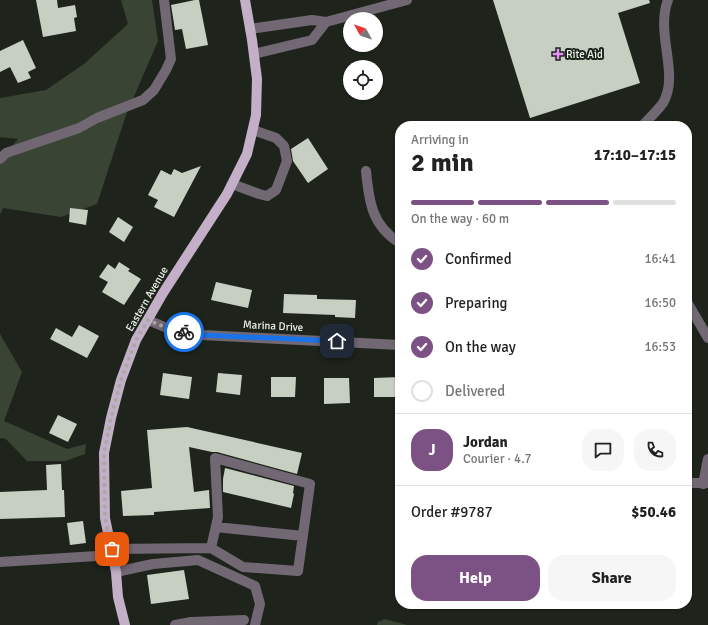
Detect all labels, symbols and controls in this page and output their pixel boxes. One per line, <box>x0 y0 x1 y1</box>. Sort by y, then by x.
north arrow <box>343 12 383 52</box>
map controls <box>343 12 383 100</box>
place label: Rite Aid <box>566 48 603 61</box>
marker: Rite Aid <box>553 49 563 59</box>
button: locate <box>343 60 383 100</box>
text: Arriving in <box>411 132 469 148</box>
text: 17:10–17:15 <box>594 146 676 164</box>
text: 2 min <box>411 147 474 179</box>
text: On the way · 60 m <box>411 211 509 227</box>
icon: check <box>411 248 433 270</box>
text: Confirmed <box>445 250 512 268</box>
text: 16:41 <box>644 251 676 267</box>
street label: Eastern Avenue <box>123 264 171 334</box>
icon: check <box>411 292 433 314</box>
text: Preparing <box>445 294 508 312</box>
text: 16:50 <box>644 295 676 311</box>
courier <box>164 312 204 352</box>
street label: Marina Drive <box>243 318 303 334</box>
icon: bike <box>173 321 195 343</box>
pin <box>320 324 354 358</box>
icon: home <box>326 330 348 352</box>
icon: check <box>411 336 433 358</box>
text: On the way <box>445 338 516 356</box>
text: 16:53 <box>644 339 676 355</box>
text: Delivered <box>445 382 505 400</box>
button: chat <box>582 429 624 471</box>
button: phone <box>634 429 676 471</box>
text: Jordan <box>463 433 508 451</box>
text: J <box>428 441 436 459</box>
text: Courier · 4.7 <box>463 451 532 467</box>
text: Order #9787 <box>411 503 493 521</box>
text: $50.46 <box>631 503 676 521</box>
pin <box>95 532 129 566</box>
icon: bag <box>101 538 123 560</box>
button: Help <box>411 555 540 601</box>
button: Share <box>548 555 676 601</box>

